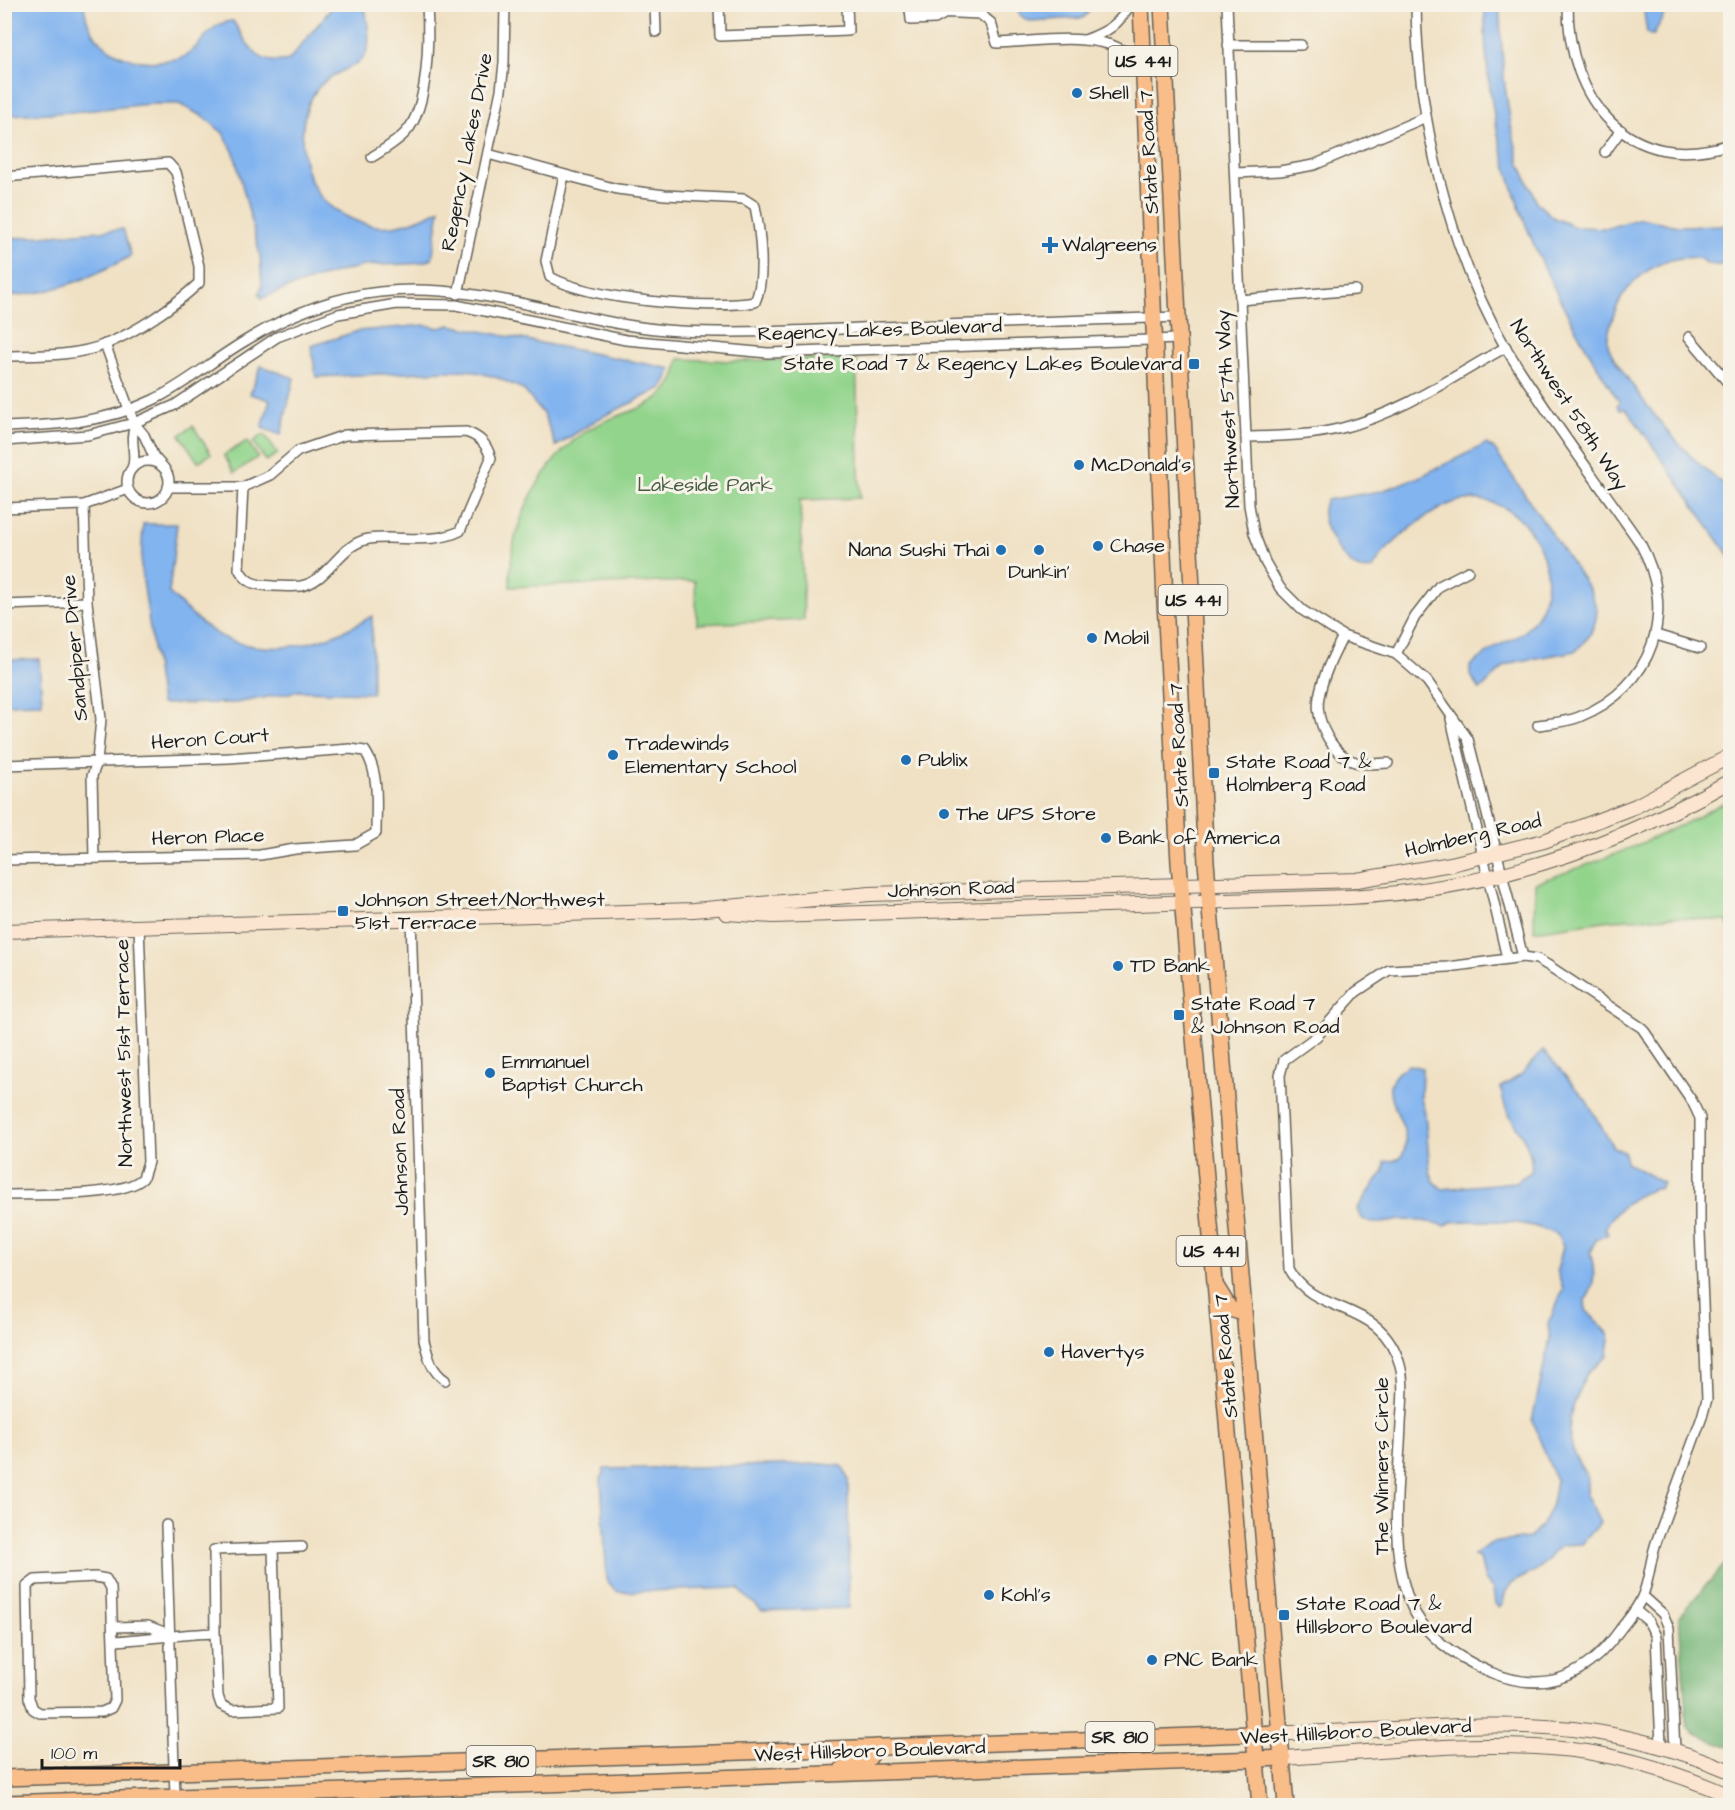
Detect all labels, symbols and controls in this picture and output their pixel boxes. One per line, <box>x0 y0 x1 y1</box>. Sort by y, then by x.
road number: US 441 <box>1108 46 1178 76</box>
street label: Regency Lakes Drive <box>434 50 501 254</box>
place label: Shell <box>1089 79 1129 107</box>
marker: Shell <box>1070 86 1084 100</box>
street label: State Road 7 <box>1132 89 1166 215</box>
place label: Walgreens <box>1062 231 1157 260</box>
marker: Walgreens <box>1043 238 1057 252</box>
street label: Northwest 57th Way <box>1209 309 1248 509</box>
street label: Regency Lakes Boulevard <box>757 312 1003 349</box>
street label: Northwest 58th Way <box>1502 314 1635 497</box>
place label: State Road 7 & Regency Lakes Boulevard <box>784 350 1182 379</box>
marker: State Road 7 & Regency Lakes Boulevard <box>1187 357 1201 371</box>
place label: McDonald's <box>1091 451 1191 479</box>
marker: McDonald's <box>1072 458 1086 472</box>
park label: Lakeside Park <box>637 471 773 499</box>
place label: Chase <box>1110 532 1165 560</box>
place label: Nana Sushi Thai <box>849 536 989 564</box>
marker: Chase <box>1091 539 1105 553</box>
marker: Nana Sushi Thai <box>994 543 1008 557</box>
marker: Dunkin' <box>1032 543 1046 557</box>
place label: Dunkin' <box>1008 558 1070 586</box>
street label: Sandpiper Drive <box>55 574 95 722</box>
road number: US 441 <box>1158 585 1228 615</box>
place label: Mobil <box>1104 624 1149 652</box>
marker: Mobil <box>1085 631 1099 645</box>
street label: State Road 7 <box>1162 682 1196 808</box>
street label: Heron Court <box>150 721 270 757</box>
place label: Tradewinds Elementary School <box>625 730 797 782</box>
place label: Publix <box>918 746 968 774</box>
marker: Tradewinds Elementary School <box>606 748 620 762</box>
place label: State Road 7 & Holmberg Road <box>1226 748 1372 800</box>
marker: Publix <box>899 753 913 767</box>
marker: State Road 7 & Holmberg Road <box>1207 766 1221 780</box>
place label: The UPS Store <box>956 800 1096 828</box>
marker: The UPS Store <box>937 807 951 821</box>
street label: Holmberg Road <box>1402 807 1544 866</box>
street label: Heron Place <box>151 821 265 853</box>
place label: Bank of America <box>1118 824 1280 852</box>
marker: Bank of America <box>1099 831 1113 845</box>
street label: Johnson Road <box>887 873 1015 905</box>
place label: Johnson Street/Northwest 51st Terrace <box>355 886 605 937</box>
marker: Johnson Street/Northwest 51st Terrace <box>336 904 350 918</box>
street label: Northwest 51st Terrace <box>108 939 140 1167</box>
place label: TD Bank <box>1130 952 1210 980</box>
marker: TD Bank <box>1111 959 1125 973</box>
place label: State Road 7 & Johnson Road <box>1191 990 1339 1041</box>
marker: State Road 7 & Johnson Road <box>1172 1008 1186 1022</box>
place label: Emmanuel Baptist Church <box>502 1048 643 1099</box>
marker: Emmanuel Baptist Church <box>483 1066 497 1080</box>
street label: Johnson Road <box>384 1088 416 1216</box>
road number: US 441 <box>1176 1236 1246 1266</box>
street label: State Road 7 <box>1207 1293 1245 1419</box>
place label: Havertys <box>1061 1338 1145 1367</box>
marker: Havertys <box>1042 1345 1056 1359</box>
street label: The Winners Circle <box>1368 1377 1396 1555</box>
place label: Kohl's <box>1001 1581 1051 1609</box>
marker: Kohl's <box>982 1588 996 1602</box>
place label: State Road 7 & Hillsboro Boulevard <box>1296 1590 1472 1641</box>
marker: State Road 7 & Hillsboro Boulevard <box>1277 1608 1291 1622</box>
place label: PNC Bank <box>1164 1646 1258 1674</box>
marker: PNC Bank <box>1145 1653 1159 1667</box>
street label: West Hillsboro Boulevard <box>1240 1712 1472 1752</box>
road number: SR 810 <box>1086 1722 1154 1752</box>
scale bar <box>42 1732 180 1770</box>
street label: West Hillsboro Boulevard <box>754 1733 986 1769</box>
text: 100 m <box>51 1741 97 1766</box>
road number: SR 810 <box>466 1746 536 1776</box>

